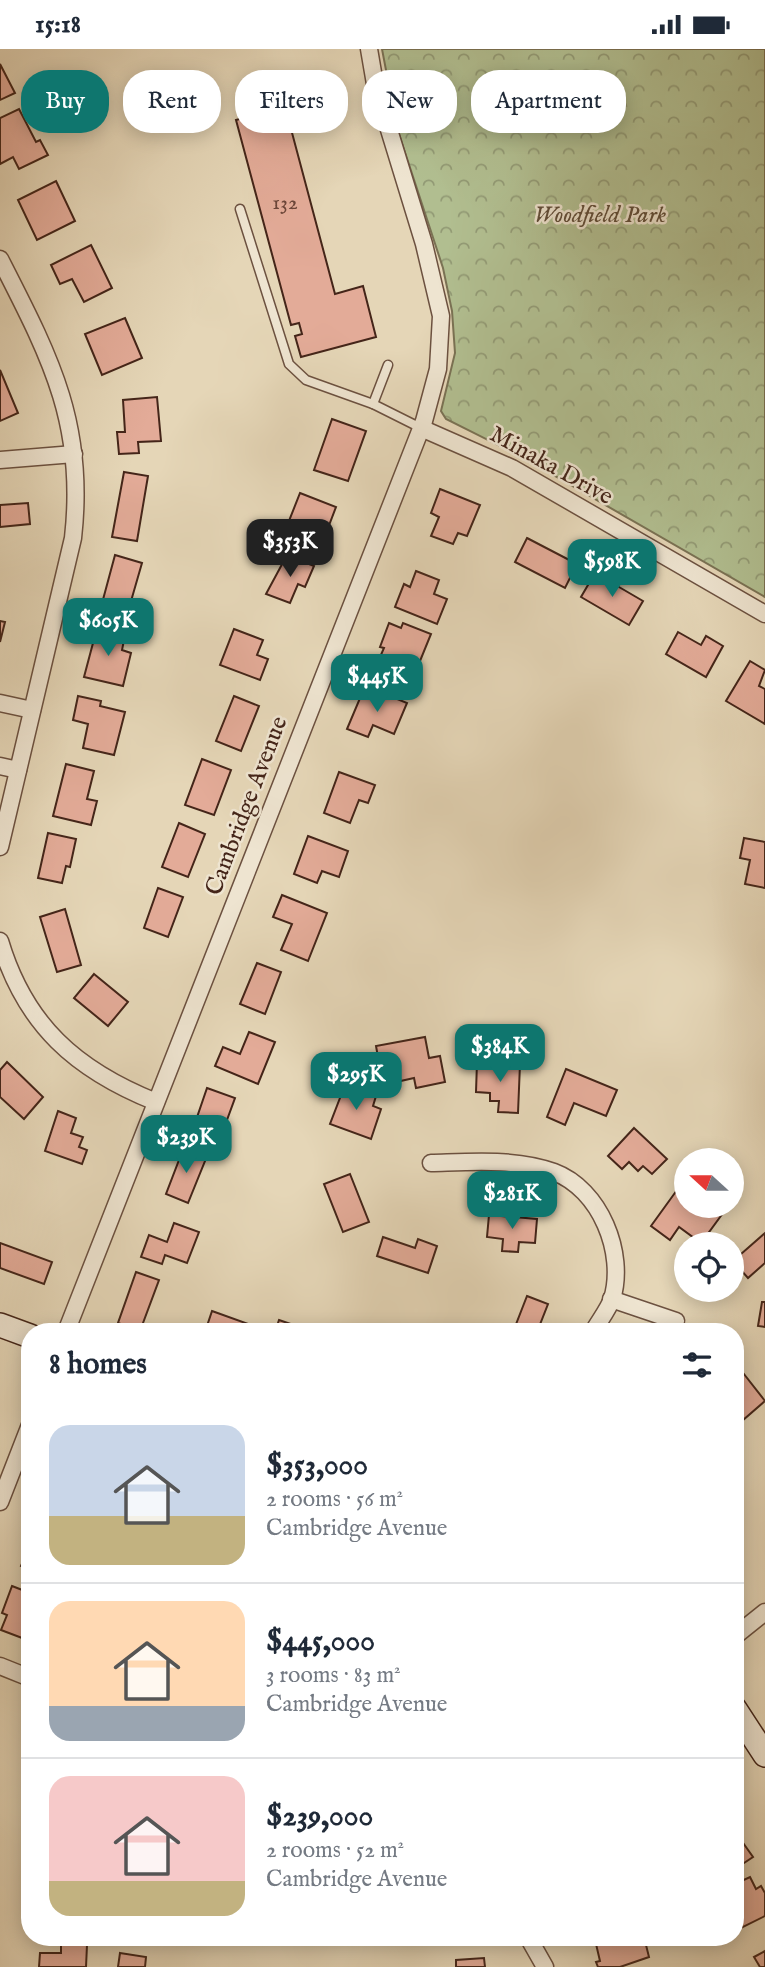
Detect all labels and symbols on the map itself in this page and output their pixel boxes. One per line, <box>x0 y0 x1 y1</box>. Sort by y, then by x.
house number: 132 <box>272 190 298 217</box>
park label: Woodfield Park <box>534 200 667 231</box>
street label: Minaka Drive <box>484 419 618 513</box>
pin: $353K <box>241 519 339 579</box>
pin: $598K <box>563 539 661 599</box>
pin: $605K <box>59 599 157 658</box>
pin: $445K <box>328 655 426 714</box>
street label: Cambridge Avenue <box>199 712 295 900</box>
pin: $384K <box>451 1025 549 1084</box>
pin: $295K <box>307 1053 405 1112</box>
pin: $239K <box>137 1115 235 1175</box>
north arrow <box>674 1148 744 1218</box>
pin: $281K <box>463 1171 561 1231</box>

